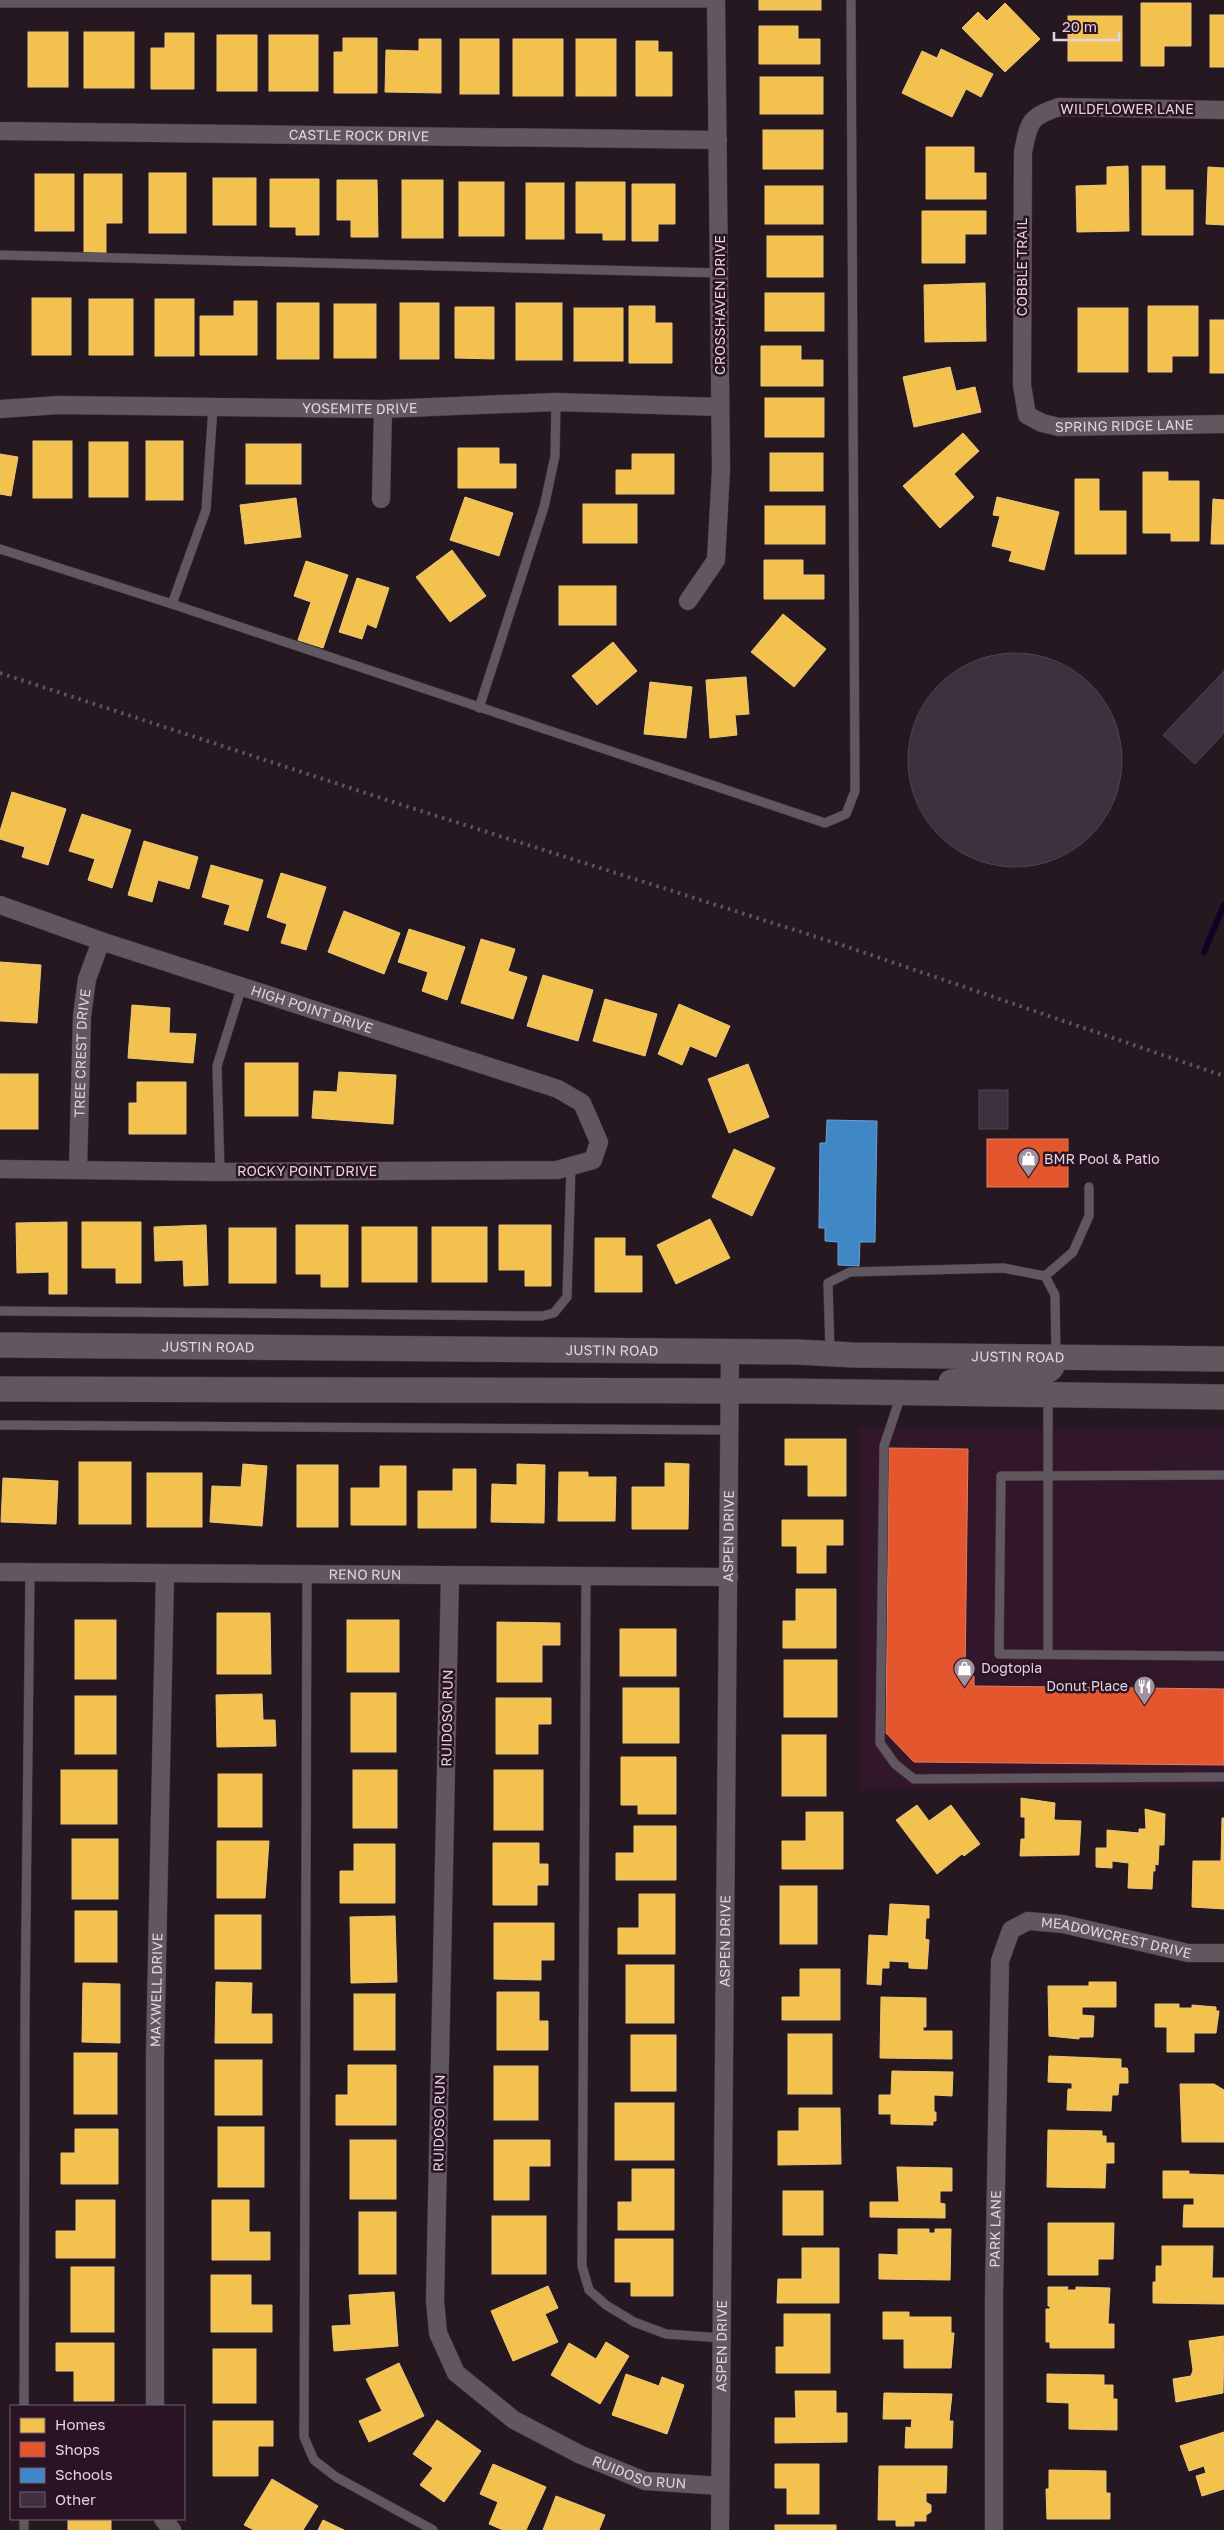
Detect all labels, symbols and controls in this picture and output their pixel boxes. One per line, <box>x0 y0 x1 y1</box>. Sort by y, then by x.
scale bar <box>1054 10 1119 42</box>
text: 20 m <box>1062 17 1097 35</box>
street label: WILDFLOWER LANE <box>1060 100 1194 117</box>
street label: CASTLE ROCK DRIVE <box>289 126 429 144</box>
street label: COBBLE TRAIL <box>1013 218 1030 316</box>
street label: CROSSHAVEN DRIVE <box>711 235 728 375</box>
street label: YOSEMITE DRIVE <box>302 399 418 417</box>
street label: SPRING RIDGE LANE <box>1055 416 1194 435</box>
street label: HIGH POINT DRIVE <box>249 981 375 1037</box>
street label: TREE CREST DRIVE <box>70 988 94 1118</box>
shop icon: BMR Pool & Patio <box>1016 1147 1040 1178</box>
place label: BMR Pool & Patio <box>1044 1150 1160 1167</box>
street label: ROCKY POINT DRIVE <box>237 1162 377 1179</box>
street label: JUSTIN ROAD <box>161 1337 255 1355</box>
street label: JUSTIN ROAD <box>565 1341 659 1359</box>
street label: JUSTIN ROAD <box>971 1347 1064 1365</box>
street label: ASPEN DRIVE <box>719 1490 737 1582</box>
street label: RENO RUN <box>329 1565 401 1583</box>
shop icon: Dogtopia <box>953 1656 977 1687</box>
place label: Dogtopia <box>981 1659 1042 1676</box>
street label: RUIDOSO RUN <box>437 1669 456 1767</box>
restaurant icon: Donut Place <box>1132 1674 1156 1705</box>
place label: Donut Place <box>1046 1677 1128 1694</box>
street label: ASPEN DRIVE <box>716 1895 733 1987</box>
street label: MEADOWCREST DRIVE <box>1040 1913 1193 1962</box>
street label: MAXWELL DRIVE <box>146 1933 166 2047</box>
street label: RUIDOSO RUN <box>429 2074 448 2172</box>
street label: PARK LANE <box>986 2190 1004 2268</box>
street label: ASPEN DRIVE <box>712 2300 730 2392</box>
legend <box>10 2405 185 2520</box>
text: Homes <box>55 2415 105 2433</box>
text: Shops <box>55 2440 100 2458</box>
street label: RUIDOSO RUN <box>590 2452 687 2492</box>
text: Schools <box>55 2465 113 2483</box>
text: Other <box>55 2490 96 2508</box>

